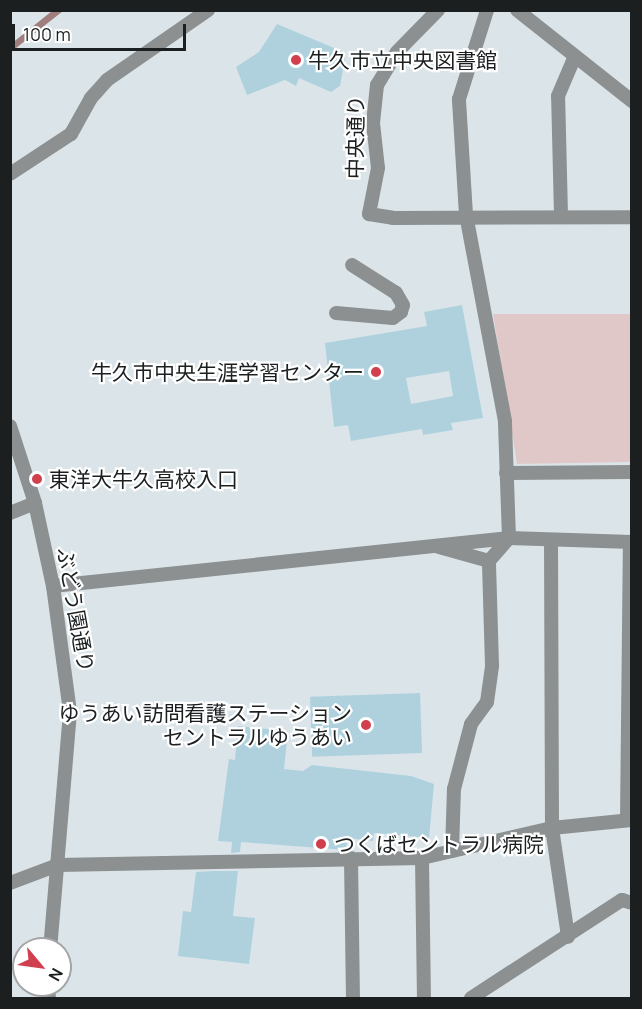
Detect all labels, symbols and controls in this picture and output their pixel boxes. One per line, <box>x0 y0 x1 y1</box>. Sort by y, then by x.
scale bar <box>15 12 189 50</box>
text: 100 m <box>23 22 71 46</box>
place label: 牛久市立中央図書館 <box>308 47 497 73</box>
marker: 牛久市立中央図書館 <box>289 53 303 67</box>
street label: 中央通り <box>342 95 368 179</box>
place label: 牛久市中央生涯学習センター <box>91 359 364 385</box>
marker: 牛久市中央生涯学習センター <box>369 365 383 379</box>
place label: 東洋大牛久高校入口 <box>49 466 238 492</box>
marker: 東洋大牛久高校入口 <box>30 472 44 486</box>
street label: ぶどう園通り <box>53 546 99 674</box>
place label: ゆうあい訪問看護ステーション セントラルゆうあい <box>58 700 352 750</box>
marker: ゆうあい訪問看護ステーション セントラルゆうあい <box>357 716 375 734</box>
place label: つくばセントラル病院 <box>334 831 544 857</box>
marker: つくばセントラル病院 <box>312 835 330 853</box>
north arrow <box>12 937 72 997</box>
text: N <box>44 964 68 985</box>

